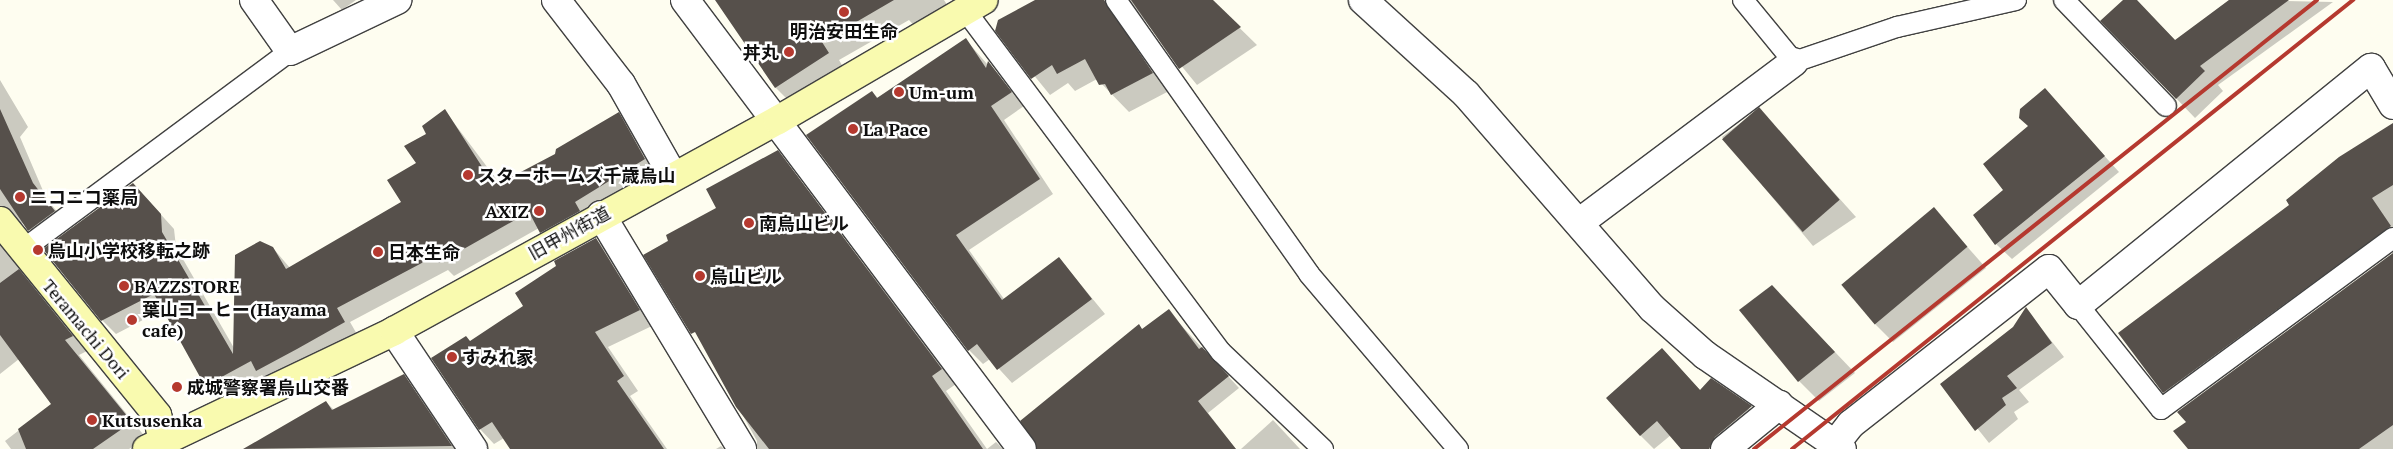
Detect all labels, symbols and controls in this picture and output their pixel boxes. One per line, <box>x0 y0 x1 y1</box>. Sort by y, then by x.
marker: 明治安田生命 <box>838 6 850 18</box>
place label: 明治安田生命 <box>790 20 898 42</box>
place label: 丼丸 <box>743 41 779 63</box>
marker: 丼丸 <box>783 46 795 58</box>
place label: Um-um <box>909 81 974 103</box>
marker: Um-um <box>893 86 905 98</box>
place label: La Pace <box>863 118 928 140</box>
marker: La Pace <box>847 123 859 135</box>
place label: スターホームズ千歳烏山 <box>478 164 676 186</box>
marker: スターホームズ千歳烏山 <box>462 169 474 181</box>
place label: ニコニコ薬局 <box>30 186 138 208</box>
marker: ニコニコ薬局 <box>14 191 26 203</box>
place label: AXIZ <box>485 200 529 222</box>
street label: 旧甲州街道 <box>524 202 614 264</box>
marker: AXIZ <box>533 205 545 217</box>
place label: 南烏山ビル <box>759 212 849 234</box>
marker: 南烏山ビル <box>743 217 755 229</box>
place label: 烏山小学校移転之跡 <box>48 239 210 261</box>
place label: 日本生命 <box>388 241 460 263</box>
marker: 烏山小学校移転之跡 <box>32 244 44 256</box>
marker: 日本生命 <box>372 246 384 258</box>
place label: 烏山ビル <box>710 265 782 287</box>
marker: 烏山ビル <box>694 270 706 282</box>
street label: Teramachi Dori <box>38 275 134 383</box>
place label: BAZZSTORE <box>134 275 240 297</box>
marker: BAZZSTORE <box>118 280 130 292</box>
place label: 葉山コーヒー(Hayama cafe) <box>142 299 327 342</box>
marker: 葉山コーヒー(Hayama cafe) <box>126 314 138 326</box>
place label: すみれ家 <box>462 346 534 368</box>
marker: すみれ家 <box>446 351 458 363</box>
place label: 成城警察署烏山交番 <box>187 376 349 398</box>
marker: 成城警察署烏山交番 <box>171 381 183 393</box>
place label: Kutsusenka <box>102 409 202 431</box>
marker: Kutsusenka <box>86 414 98 426</box>

